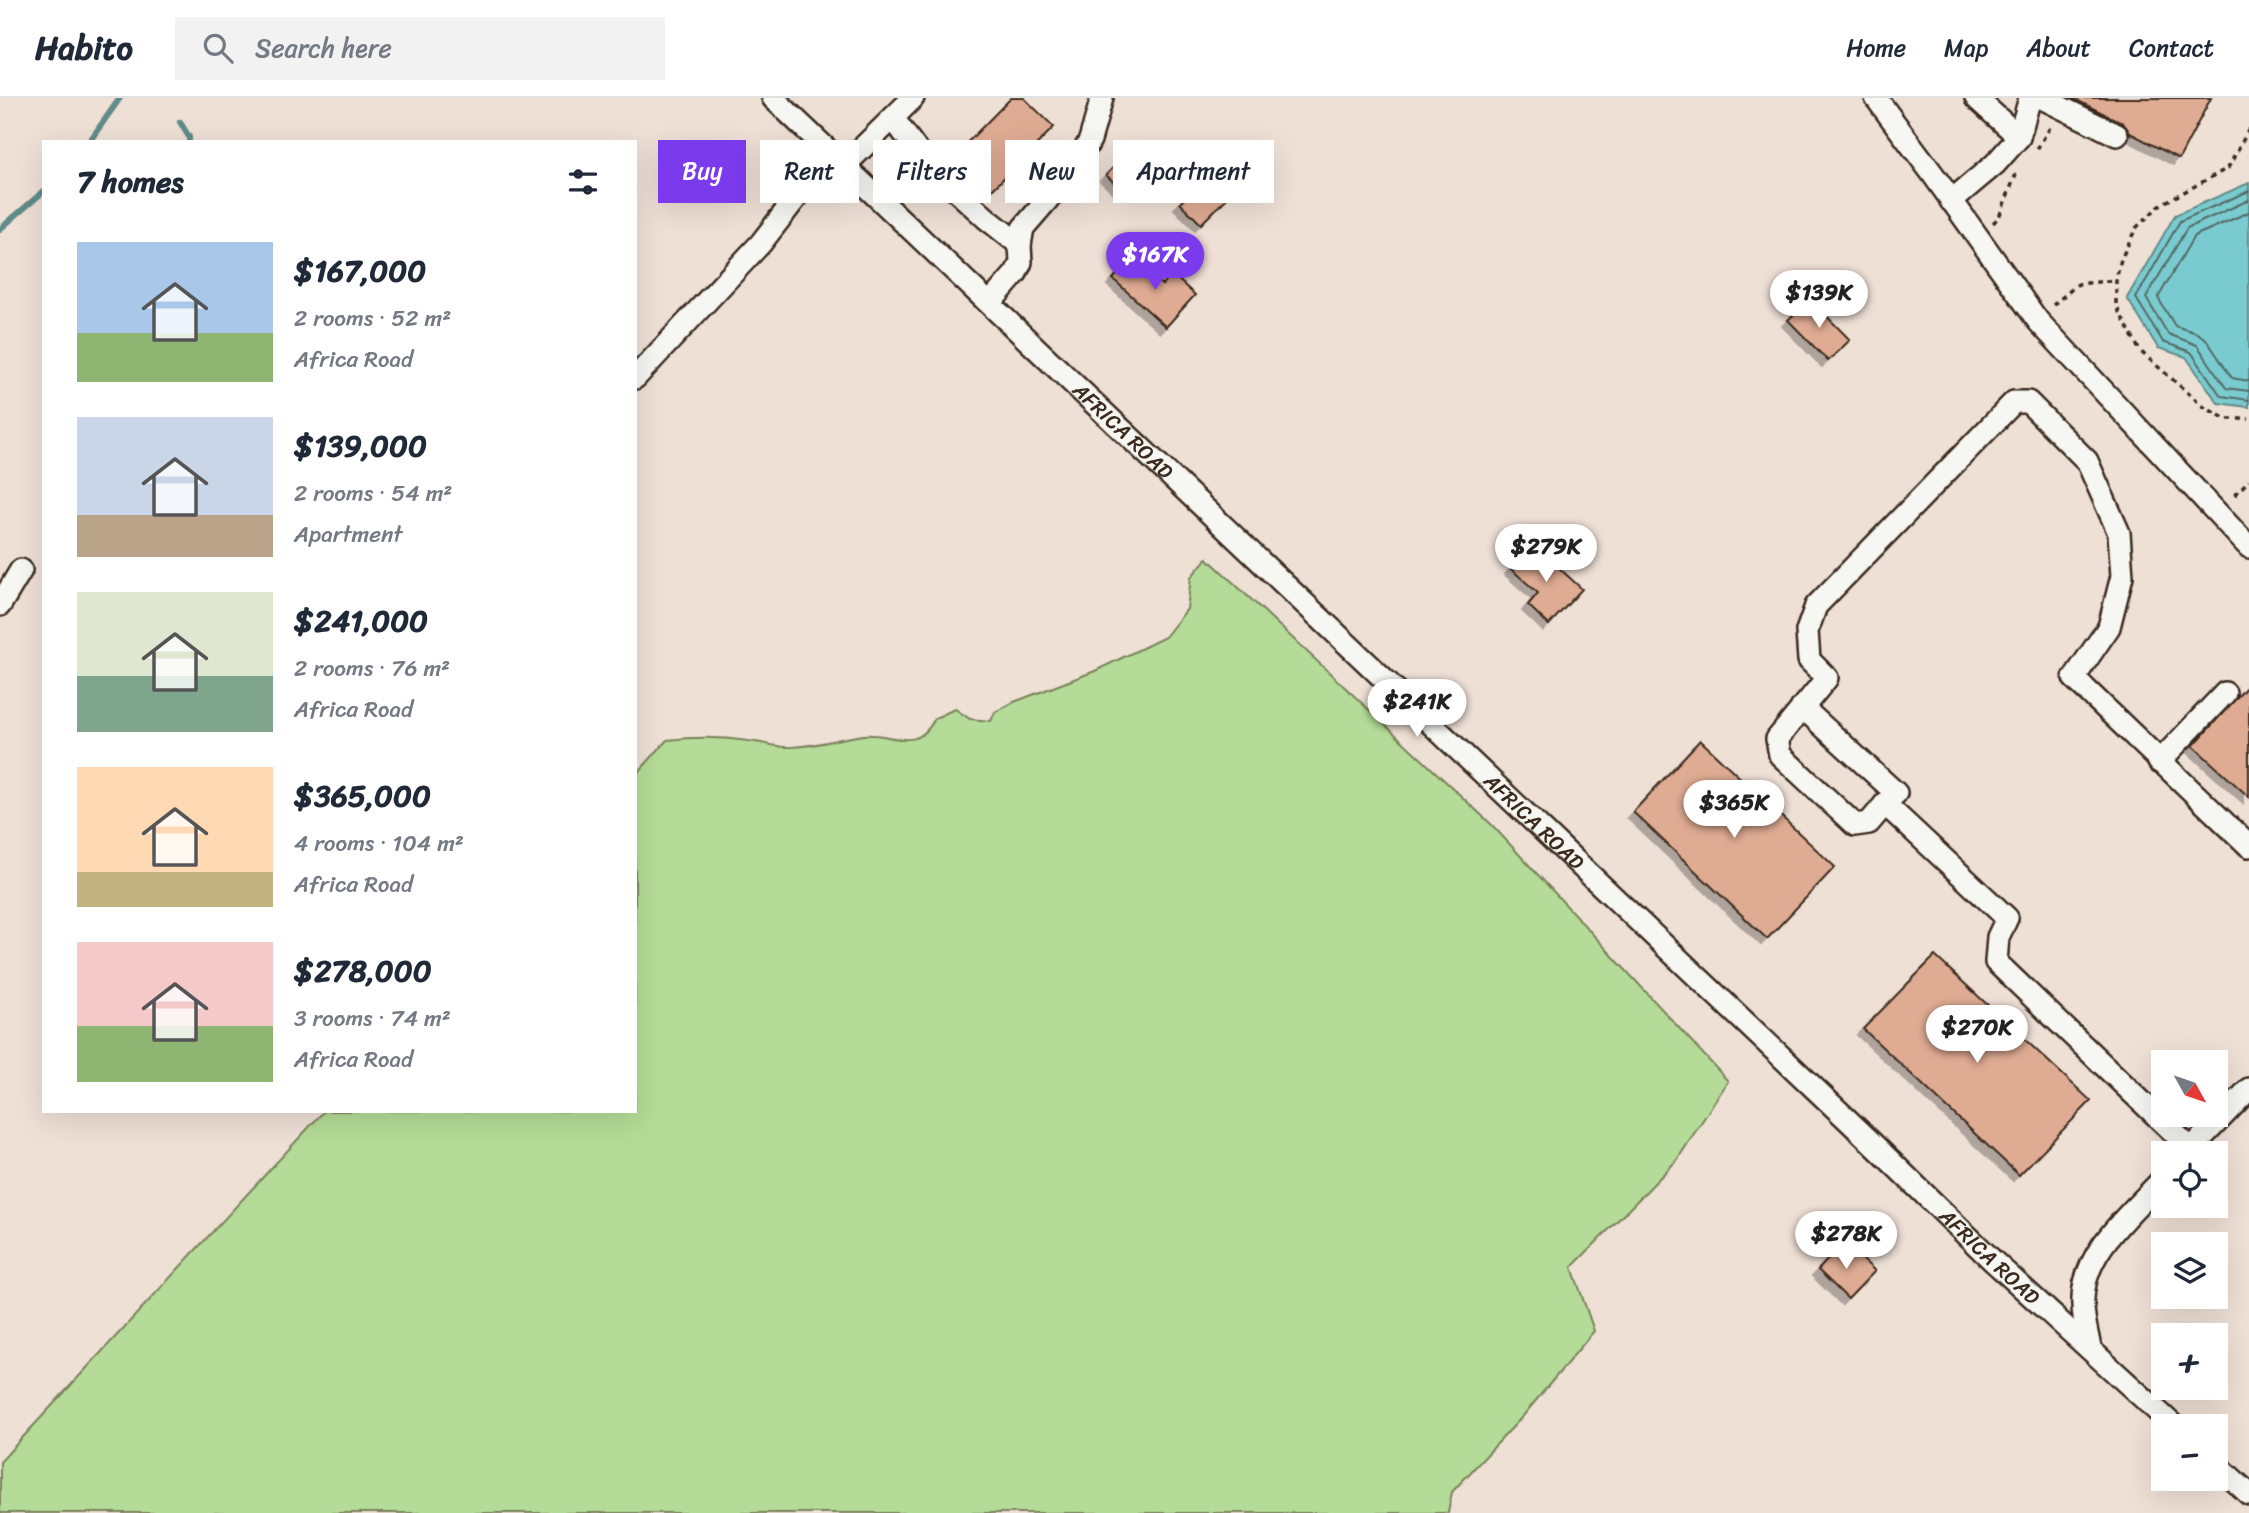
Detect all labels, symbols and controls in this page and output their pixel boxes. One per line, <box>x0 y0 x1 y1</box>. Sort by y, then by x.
search box <box>175 17 665 80</box>
text: Habito <box>35 19 133 77</box>
text: Search here <box>255 25 392 71</box>
text: Home <box>1846 27 1906 69</box>
text: Map <box>1944 27 1988 69</box>
text: About <box>2026 27 2091 69</box>
text: Contact <box>2129 27 2214 69</box>
icon: search <box>199 29 237 67</box>
chip: Buy <box>658 140 746 203</box>
chip: Rent <box>760 140 859 203</box>
chip: Filters <box>873 140 991 203</box>
chip: New <box>1005 140 1099 203</box>
chip: Apartment <box>1113 140 1274 203</box>
text: 7 homes <box>77 155 184 209</box>
icon: filters <box>564 163 602 201</box>
pin: $167K <box>1106 232 1204 292</box>
text: $167K <box>1122 234 1188 275</box>
text: $167,000 <box>294 244 426 298</box>
icon: home <box>133 270 217 354</box>
pin: $139K <box>1770 271 1868 330</box>
text: $139K <box>1786 272 1852 313</box>
text: 2 rooms · 52 m² <box>294 298 451 339</box>
text: Africa Road <box>294 339 413 380</box>
street label: AFRICA ROAD <box>1063 372 1183 489</box>
text: $139,000 <box>294 419 427 473</box>
icon: home <box>133 445 217 529</box>
text: 2 rooms · 54 m² <box>294 473 452 514</box>
text: Apartment <box>294 514 403 555</box>
pin: $279K <box>1497 524 1595 584</box>
text: $279K <box>1511 526 1581 567</box>
text: $241,000 <box>294 594 428 648</box>
icon: home <box>133 620 217 704</box>
text: 2 rooms · 76 m² <box>294 648 450 689</box>
pin: $241K <box>1368 680 1466 739</box>
text: $241K <box>1384 681 1450 722</box>
text: Africa Road <box>294 689 413 730</box>
street label: AFRICA ROAD <box>1473 763 1594 880</box>
text: $365,000 <box>294 769 431 823</box>
pin: $365K <box>1685 780 1783 840</box>
text: $365K <box>1699 782 1769 823</box>
icon: home <box>133 795 217 879</box>
text: 4 rooms · 104 m² <box>294 823 464 864</box>
text: Africa Road <box>294 864 413 905</box>
text: $278,000 <box>294 944 432 998</box>
icon: home <box>133 970 217 1054</box>
text: 3 rooms · 74 m² <box>294 998 451 1039</box>
pin: $270K <box>1928 1006 2026 1065</box>
text: $270K <box>1942 1007 2012 1048</box>
text: Africa Road <box>294 1039 413 1080</box>
north arrow <box>2151 1050 2228 1127</box>
map controls <box>2151 1050 2228 1491</box>
button: locate <box>2151 1141 2228 1218</box>
street label: AFRICA ROAD <box>1929 1198 2050 1315</box>
pin: $278K <box>1797 1212 1895 1271</box>
text: $278K <box>1811 1213 1881 1254</box>
button: layers <box>2151 1232 2228 1309</box>
button: + <box>2151 1323 2228 1400</box>
button: − <box>2151 1414 2228 1491</box>

